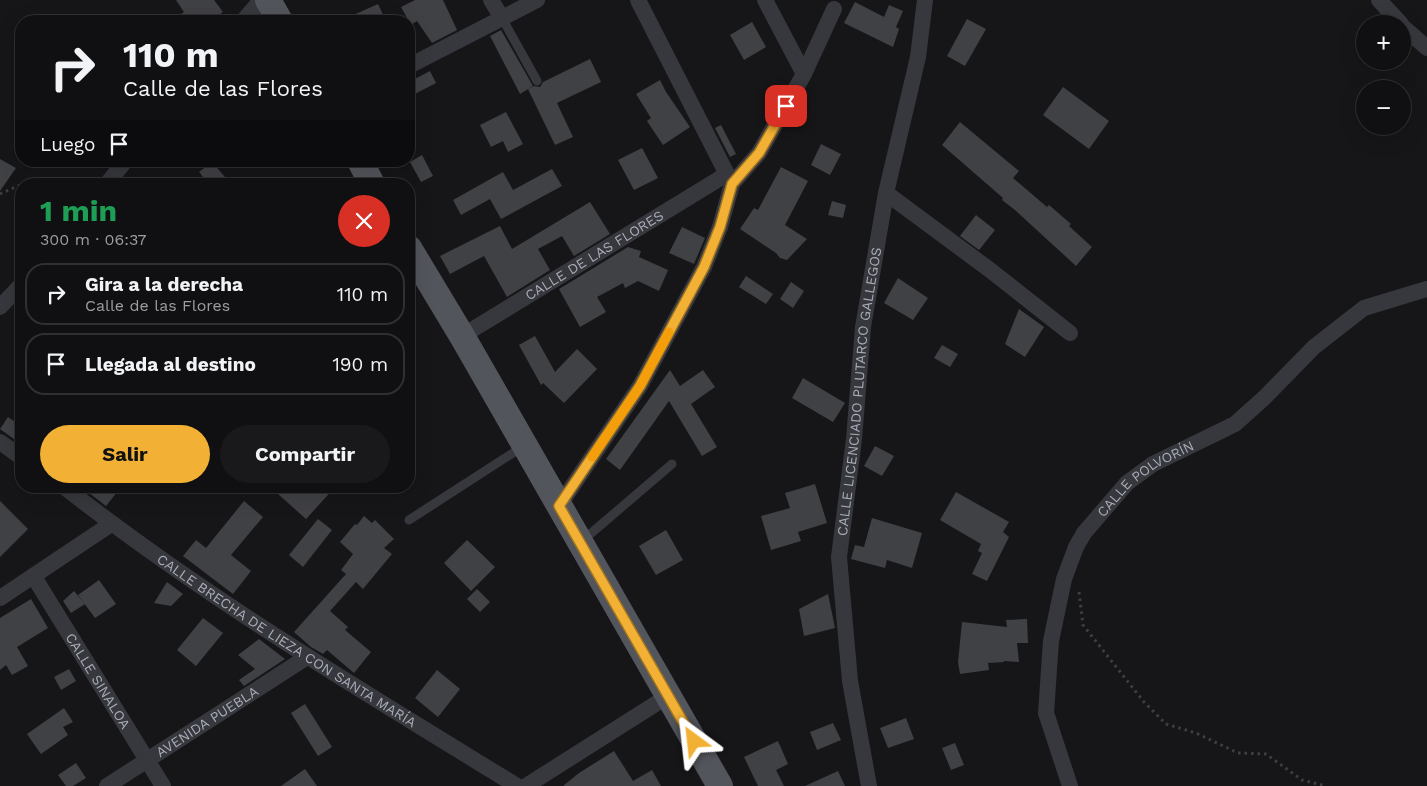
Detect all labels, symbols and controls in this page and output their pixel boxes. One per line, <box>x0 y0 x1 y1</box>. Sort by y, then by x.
map controls <box>1356 15 1411 135</box>
button: + <box>1356 15 1411 70</box>
text: 110 m <box>123 34 219 76</box>
icon: right <box>40 35 105 100</box>
text: Calle de las Flores <box>123 76 323 101</box>
button: − <box>1356 80 1411 135</box>
pin <box>765 85 807 127</box>
icon: arrive <box>772 92 800 120</box>
icon: arrive <box>105 130 133 158</box>
text: Luego <box>40 133 95 156</box>
text: 1 min <box>40 193 117 228</box>
button: close <box>338 195 390 247</box>
street label: CALLE DE LAS FLORES <box>522 207 666 303</box>
text: 300 m · 06:37 <box>40 230 147 249</box>
street label: CALLE LICENCIADO PLUTARCO GALLEGOS <box>834 246 885 537</box>
text: Gira a la derecha <box>85 273 243 296</box>
icon: right <box>42 280 70 308</box>
text: 110 m <box>337 283 388 306</box>
text: Calle de las Flores <box>85 296 230 315</box>
icon: arrive <box>42 350 70 378</box>
text: Llegada al destino <box>85 353 256 376</box>
text: 190 m <box>332 353 388 376</box>
button: Salir <box>40 425 210 483</box>
button: Compartir <box>220 425 390 483</box>
street label: CALLE POLVORÍN <box>1094 437 1196 520</box>
street label: CALLE BRECHA DE LIEZA CON SANTA MARÍA <box>154 551 419 730</box>
street label: CALLE SINALOA <box>63 630 134 732</box>
street label: AVENIDA PUEBLA <box>153 683 261 760</box>
position arrow <box>667 714 719 766</box>

